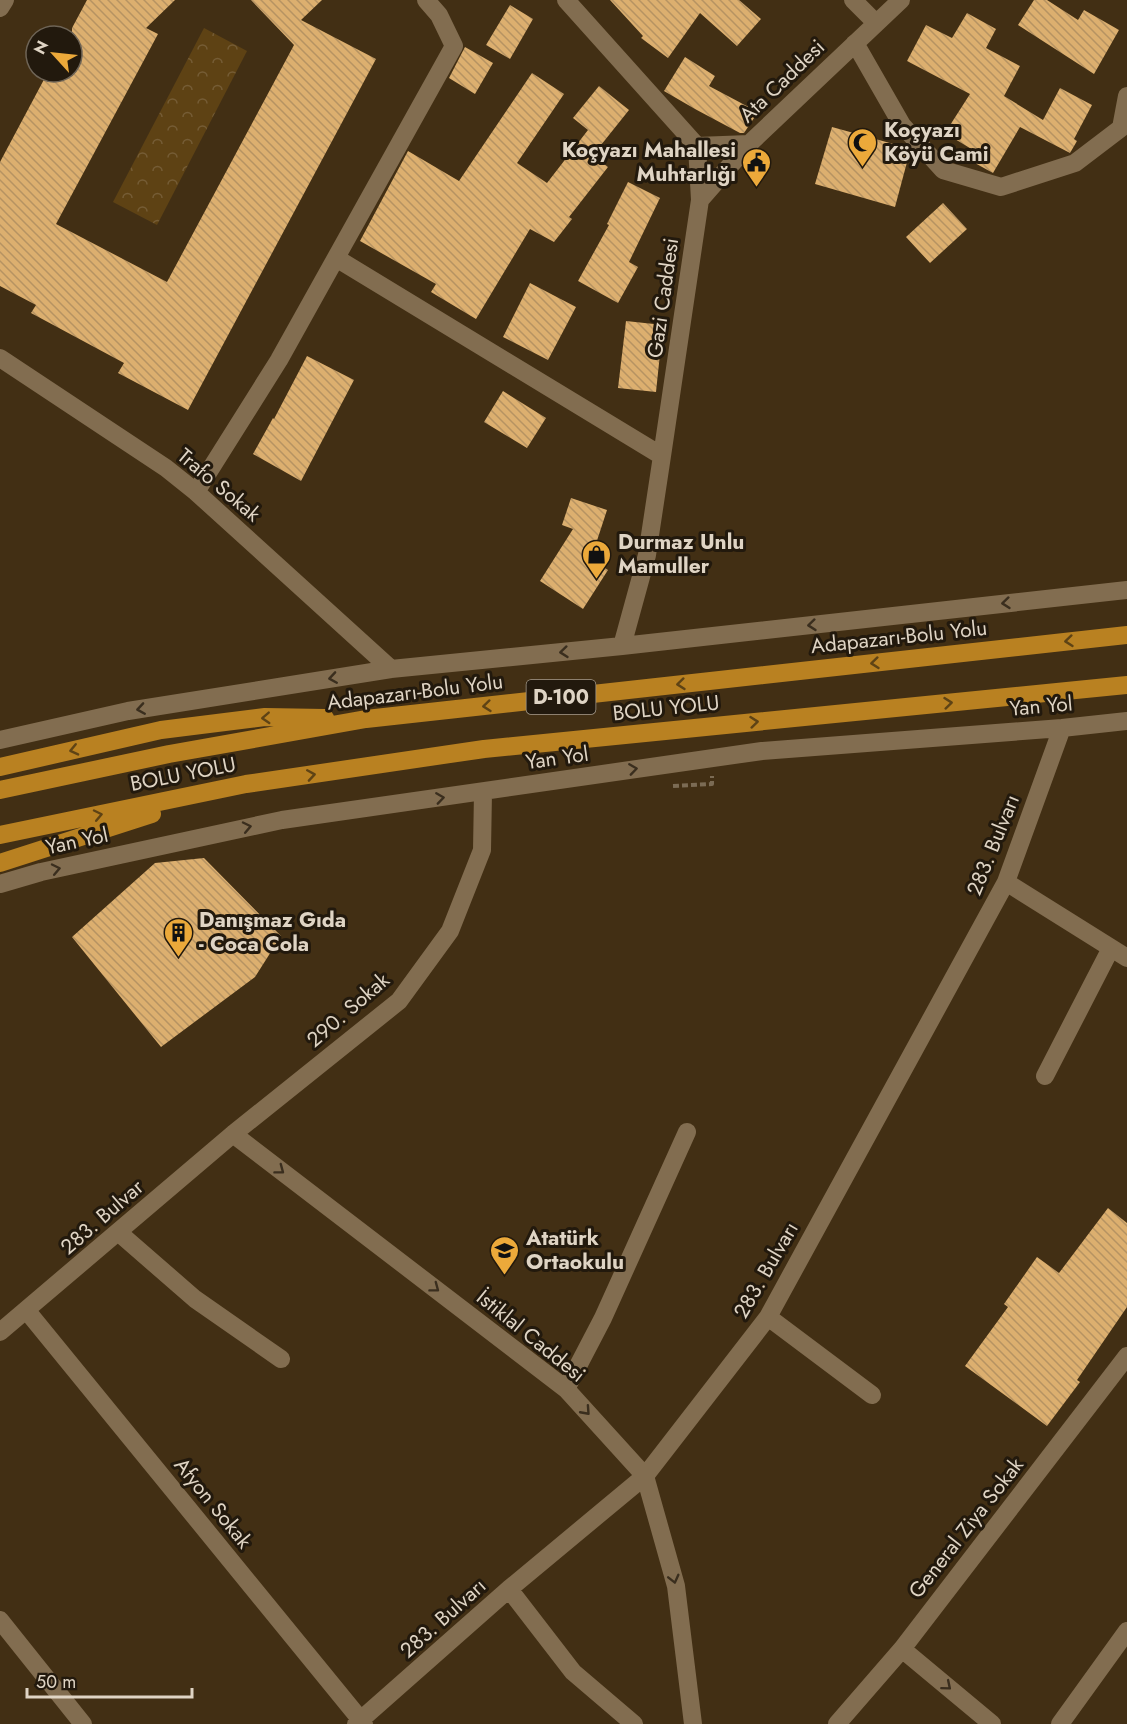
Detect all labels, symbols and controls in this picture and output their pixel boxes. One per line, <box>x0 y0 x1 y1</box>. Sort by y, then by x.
north arrow <box>24 24 84 84</box>
street label: Ata Caddesi <box>733 33 831 129</box>
text: N <box>28 37 54 58</box>
place label: Koçyazı Köyü Cami <box>884 115 989 169</box>
mosque icon: Koçyazı Köyü Cami <box>847 126 879 168</box>
place label: Koçyazı Mahallesi Muhtarlığı <box>562 135 736 189</box>
public building icon: Koçyazı Mahallesi Muhtarlığı <box>741 146 773 188</box>
street label: Gazi Caddesi <box>640 236 686 360</box>
street label: Trafo Sokak <box>171 441 268 529</box>
place label: Durmaz Unlu Mamuller <box>618 527 744 581</box>
shop icon: Durmaz Unlu Mamuller <box>581 538 613 580</box>
one-way arrow <box>1002 597 1011 609</box>
street label: Adapazarı-Bolu Yolu <box>809 613 989 661</box>
one-way arrow <box>808 618 817 631</box>
one-way arrow <box>1064 634 1073 647</box>
one-way arrow <box>559 645 568 658</box>
one-way arrow <box>870 656 880 668</box>
street label: Adapazarı-Bolu Yolu <box>325 666 505 718</box>
one-way arrow <box>328 671 338 684</box>
one-way arrow <box>677 677 686 690</box>
road number: D-100 <box>526 680 596 714</box>
street label: BOLU YOLU <box>611 687 721 729</box>
street label: Yan Yol <box>1008 688 1074 724</box>
one-way arrow <box>944 697 953 710</box>
one-way arrow <box>483 699 492 711</box>
one-way arrow <box>136 702 146 715</box>
one-way arrow <box>261 711 270 724</box>
one-way arrow <box>750 716 759 729</box>
street label: Yan Yol <box>524 739 590 777</box>
one-way arrow <box>69 743 79 756</box>
street label: BOLU YOLU <box>128 749 238 799</box>
one-way arrow <box>628 764 637 776</box>
one-way arrow <box>306 769 315 781</box>
street label: 283. Bulvarı <box>959 790 1027 900</box>
one-way arrow <box>435 792 444 804</box>
one-way arrow <box>93 809 103 822</box>
street label: Yan Yol <box>43 820 111 862</box>
one-way arrow <box>242 822 252 835</box>
one-way arrow <box>51 863 61 876</box>
place label: Danışmaz Gıda - Coca Cola <box>199 905 346 959</box>
building icon: Danışmaz Gıda - Coca Cola <box>162 916 194 958</box>
street label: 290. Sokak <box>300 965 396 1054</box>
one-way arrow <box>273 1162 284 1173</box>
street label: 283. Bulvar <box>54 1172 151 1262</box>
street label: 283. Bulvarı <box>726 1216 806 1324</box>
place label: Atatürk Ortaokulu <box>525 1223 624 1277</box>
school or university icon: Atatürk Ortaokulu <box>489 1234 521 1276</box>
one-way arrow <box>428 1281 439 1292</box>
street label: İstiklal Caddesi <box>470 1283 592 1389</box>
one-way arrow <box>579 1404 590 1415</box>
street label: Afyon Sokak <box>167 1451 259 1555</box>
street label: General Ziya Sokak <box>901 1451 1031 1605</box>
street label: 283. Bulvarı <box>393 1571 493 1665</box>
one-way arrow <box>667 1573 679 1584</box>
scale bar <box>27 1661 192 1699</box>
text: 50 m <box>36 1669 76 1695</box>
one-way arrow <box>940 1679 951 1690</box>

